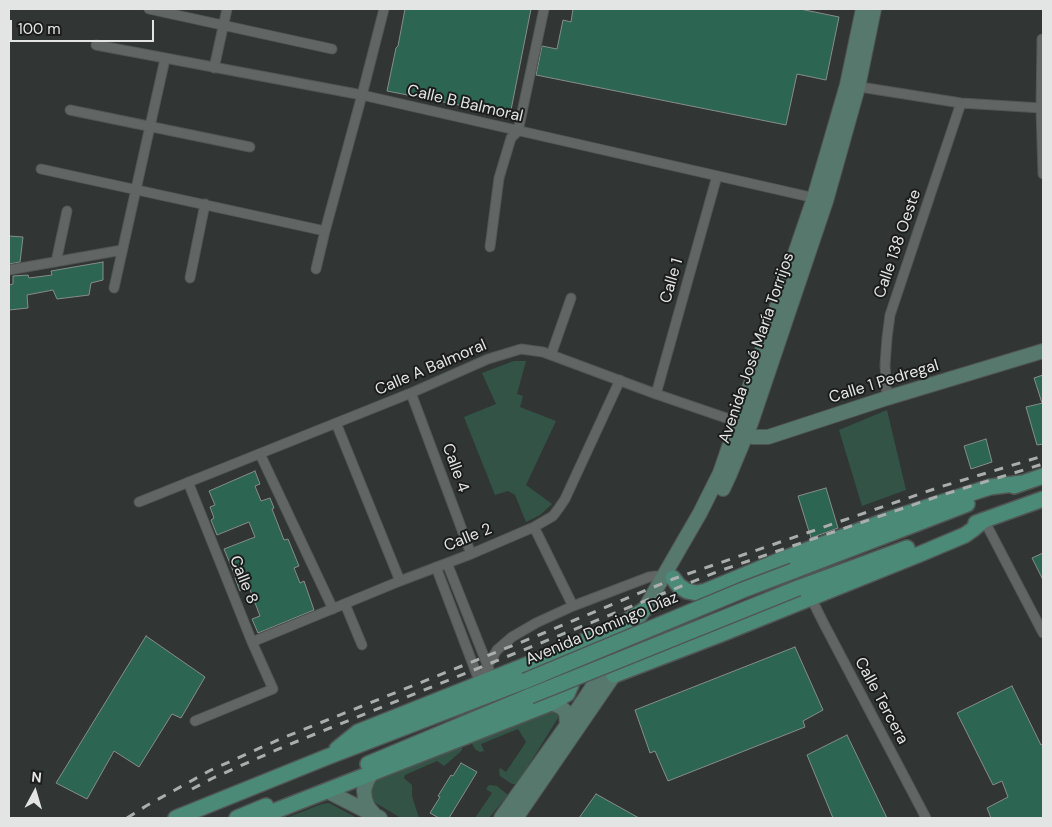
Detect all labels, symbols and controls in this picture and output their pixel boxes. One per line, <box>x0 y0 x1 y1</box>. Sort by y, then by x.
scale bar <box>12 10 156 42</box>
text: 100 m <box>18 19 61 39</box>
street label: Calle B Balmoral <box>405 81 525 127</box>
street label: Calle 138 Oeste <box>870 187 926 301</box>
street label: Avenida José María Torrijos <box>715 250 799 446</box>
street label: Calle 1 <box>656 256 688 306</box>
street label: Calle A Balmoral <box>372 336 490 400</box>
street label: Calle 1 Pedregal <box>827 356 941 408</box>
street label: Calle 4 <box>437 441 473 495</box>
street label: Calle 2 <box>441 520 495 556</box>
street label: Calle 8 <box>225 553 261 607</box>
street label: Avenida Domingo Díaz <box>523 588 681 670</box>
street label: Calle Tercera <box>850 654 912 748</box>
north arrow <box>10 767 60 817</box>
text: N <box>31 768 43 787</box>

